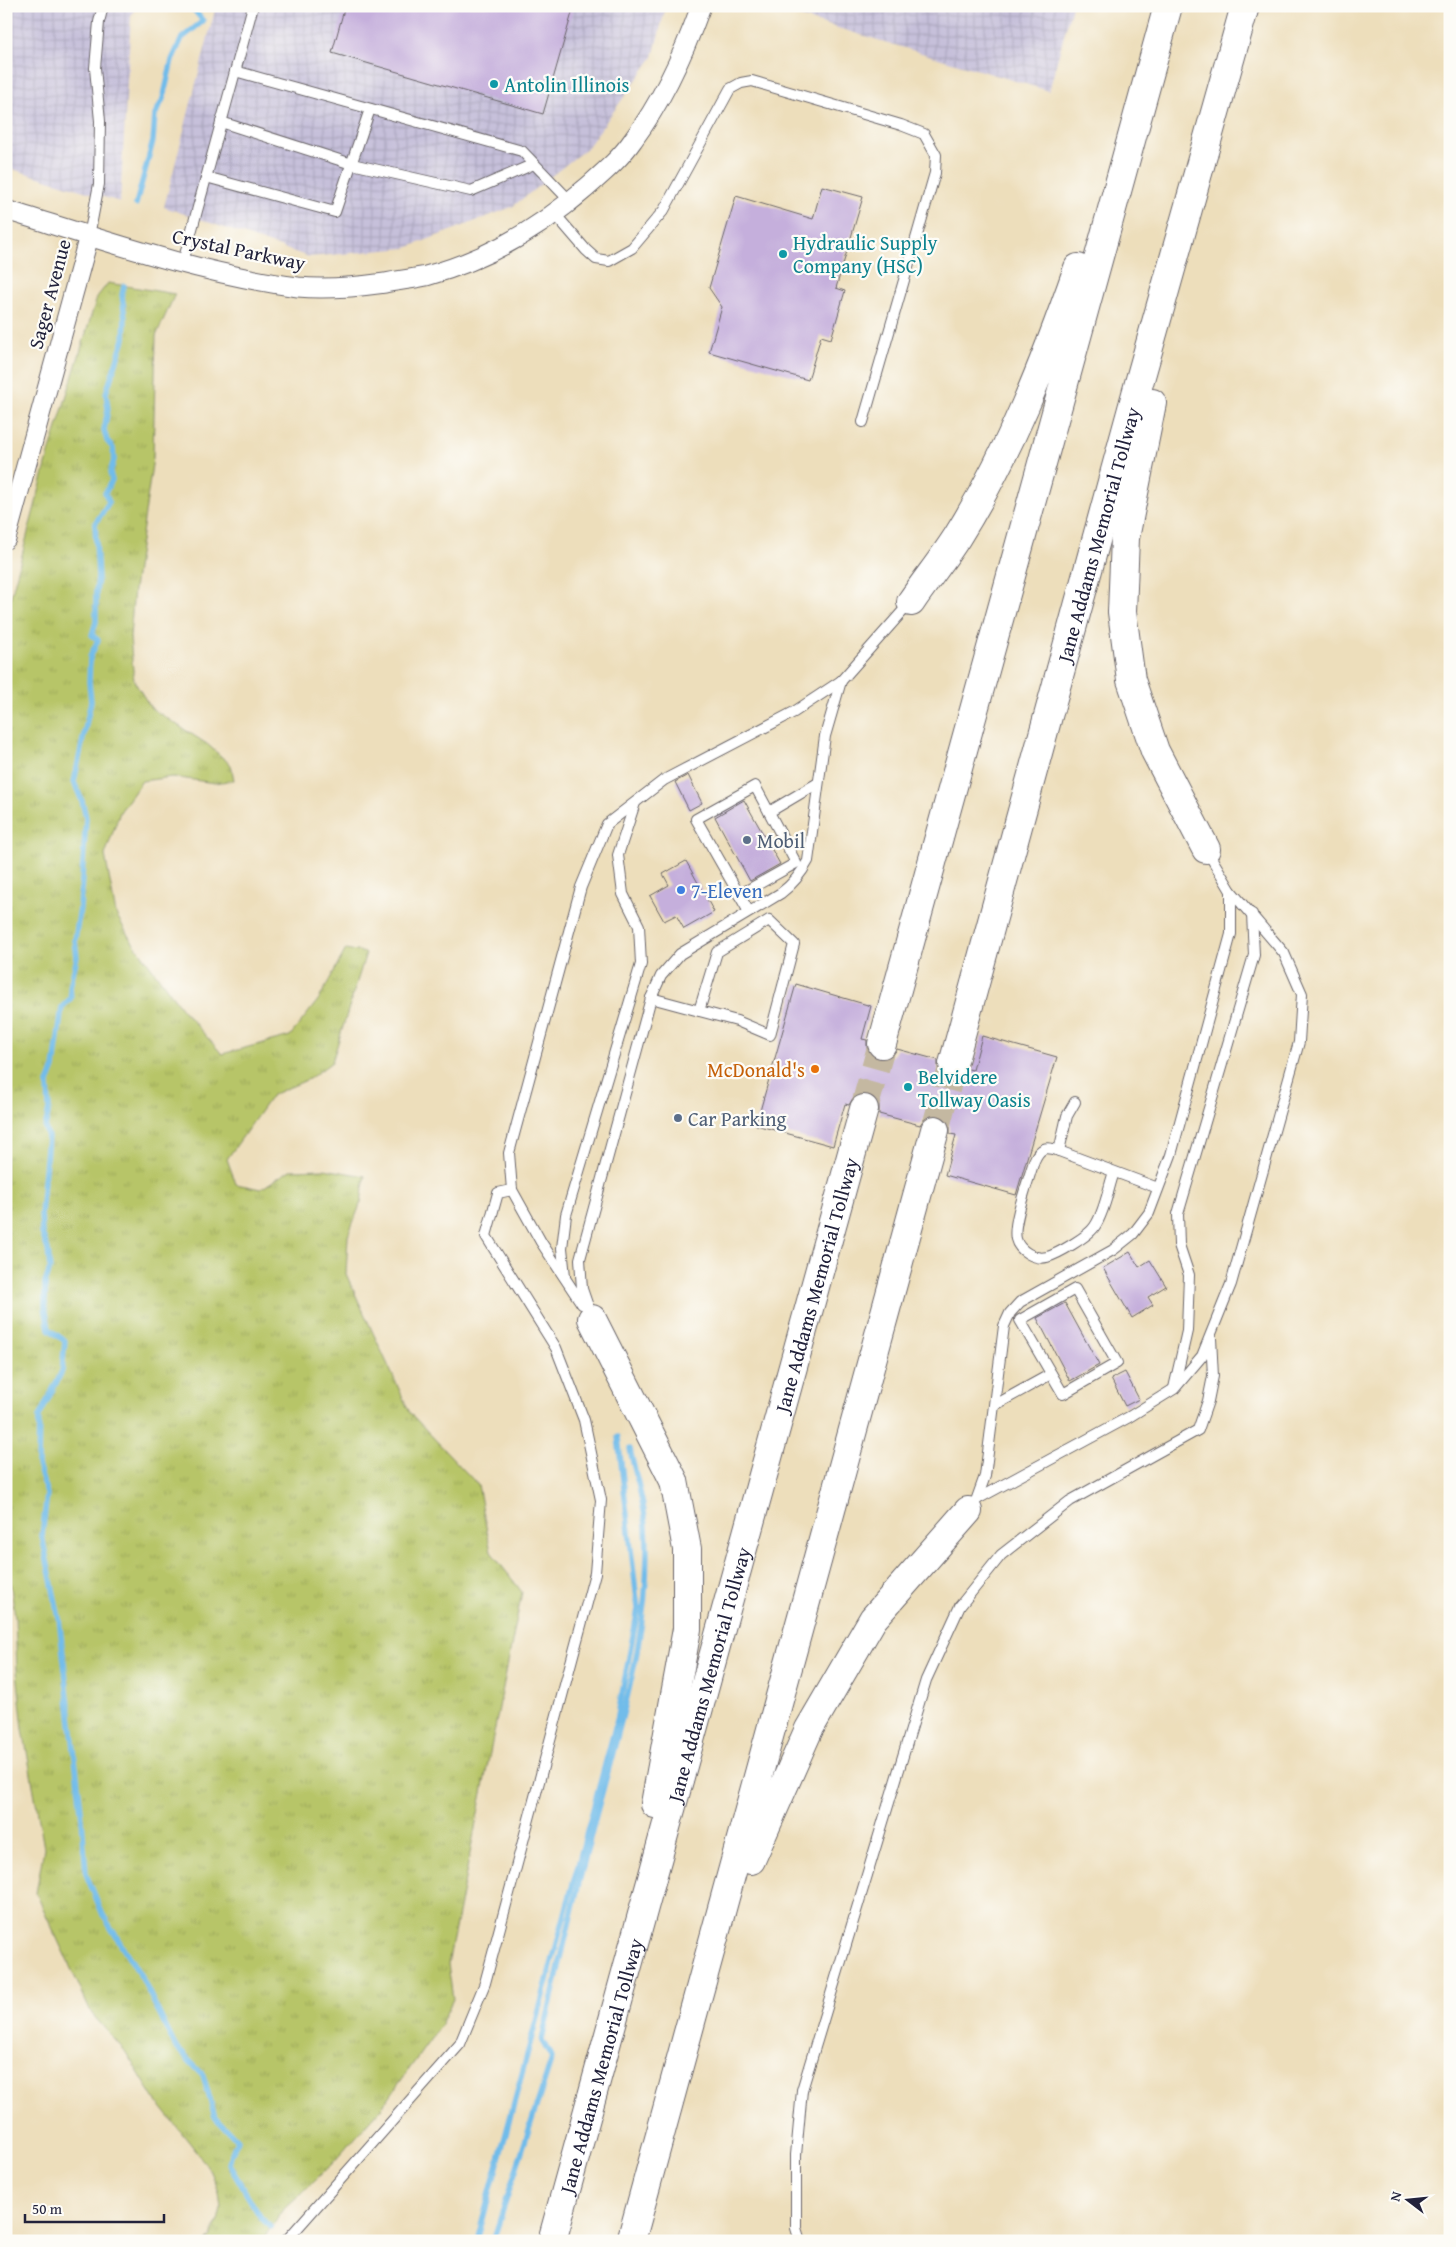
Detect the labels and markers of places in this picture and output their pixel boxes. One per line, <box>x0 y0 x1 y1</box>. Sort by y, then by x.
place label: Antolin Illinois <box>504 70 630 99</box>
marker: Antolin Illinois <box>488 78 500 90</box>
place label: Hydraulic Supply Company (HSC) <box>793 228 938 280</box>
marker: Hydraulic Supply Company (HSC) <box>777 248 789 260</box>
place label: Mobil <box>757 826 806 855</box>
marker: Mobil <box>741 834 753 846</box>
place label: 7-Eleven <box>691 876 763 905</box>
marker: 7-Eleven <box>675 884 687 896</box>
place label: McDonald's <box>707 1055 805 1084</box>
place label: Belvidere Tollway Oasis <box>918 1062 1031 1114</box>
marker: McDonald's <box>809 1063 821 1075</box>
marker: Belvidere Tollway Oasis <box>902 1081 914 1093</box>
place label: Car Parking <box>688 1104 786 1133</box>
marker: Car Parking <box>672 1112 684 1124</box>

